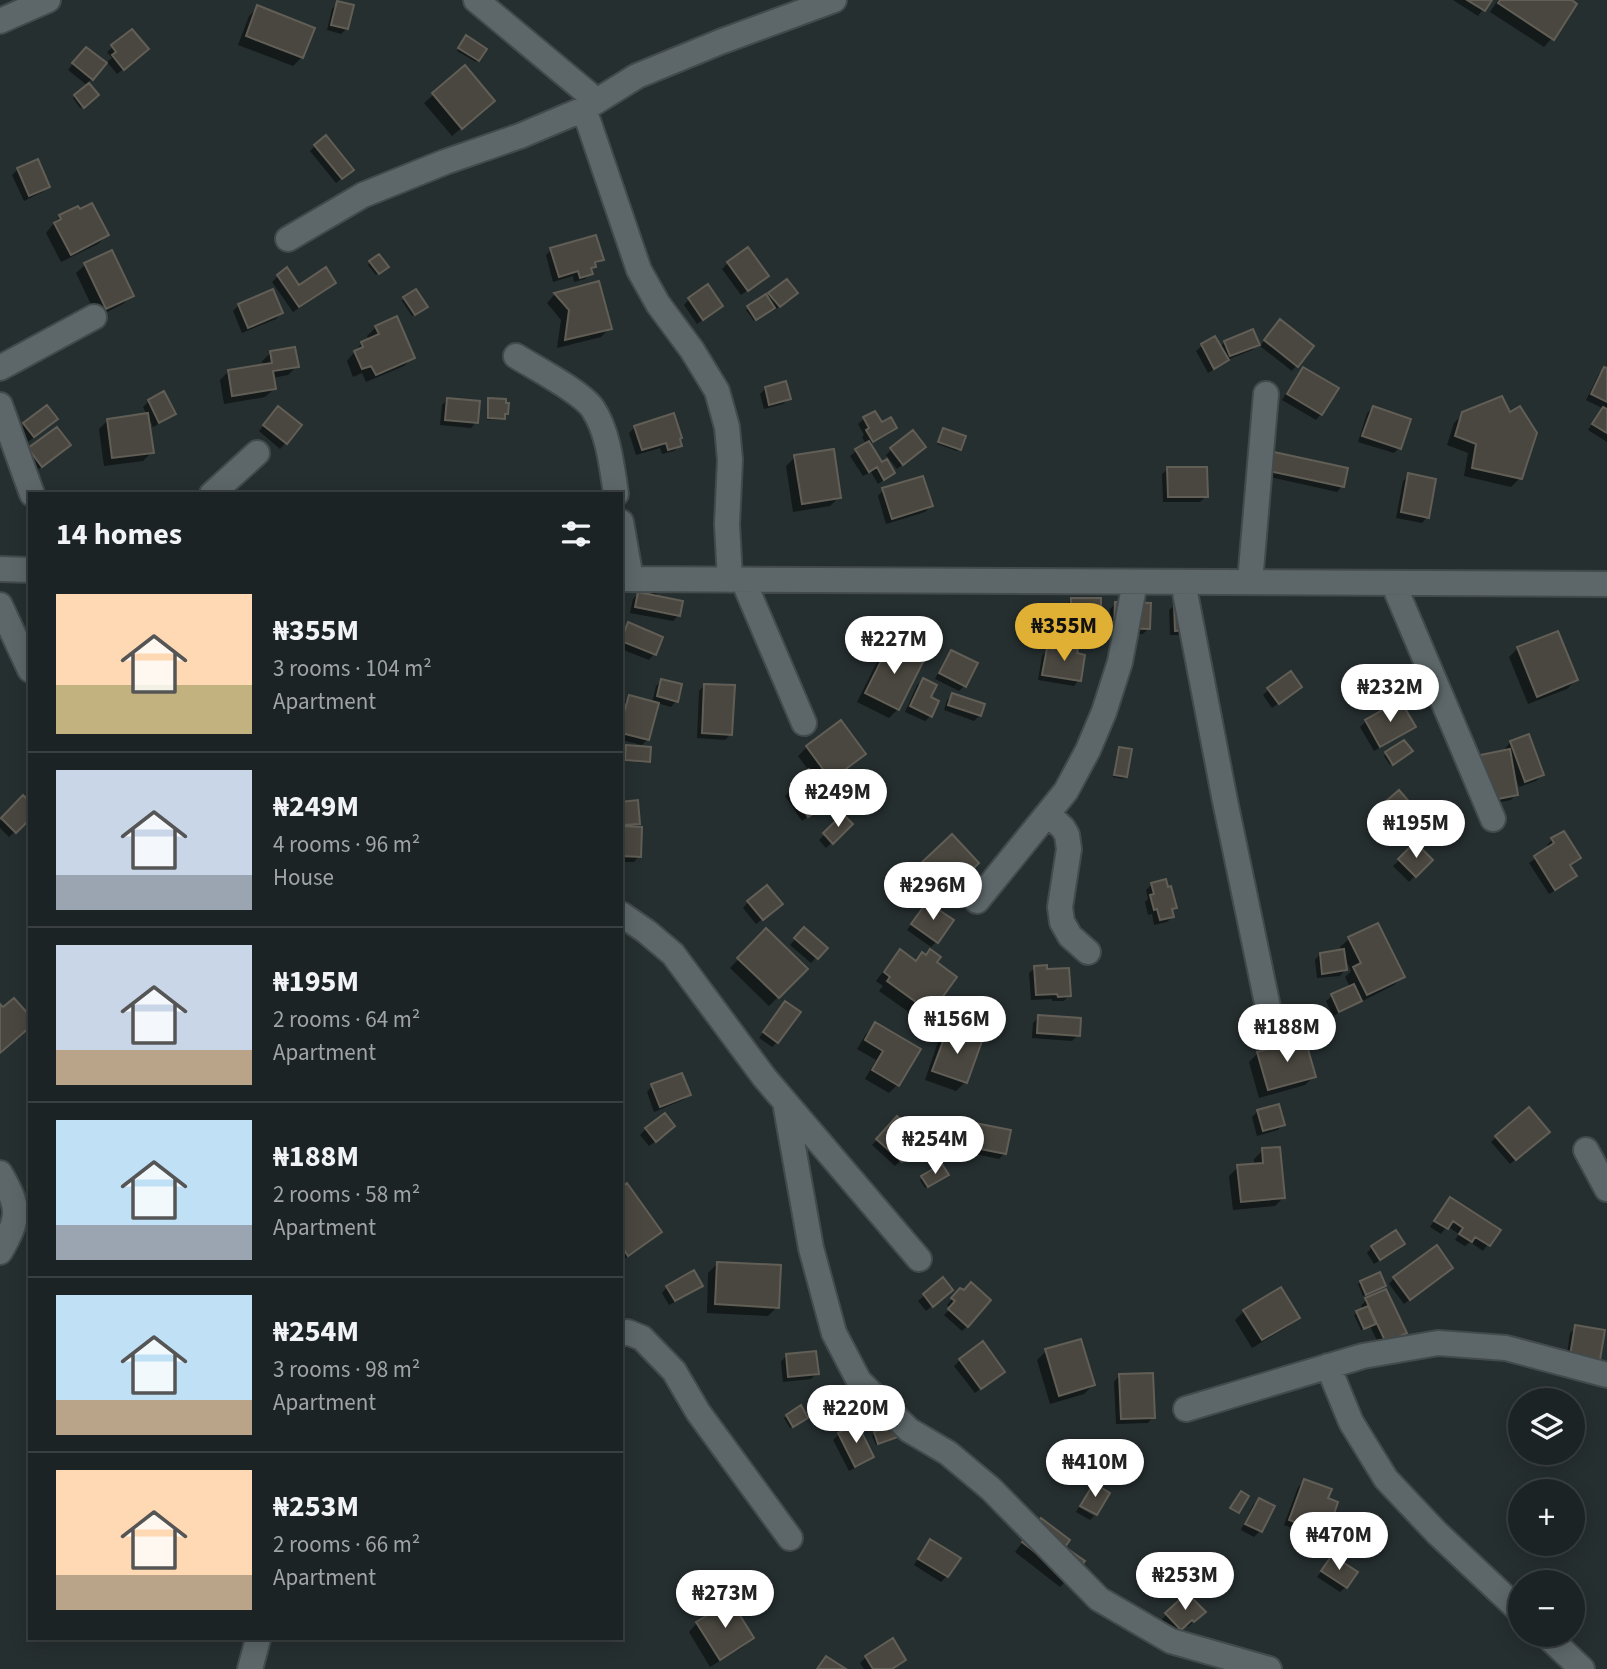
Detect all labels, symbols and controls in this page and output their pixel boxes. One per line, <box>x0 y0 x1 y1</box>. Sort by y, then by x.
text: 14 homes <box>56 513 182 556</box>
icon: filters <box>557 515 595 553</box>
pin: ₦355M <box>1015 604 1113 663</box>
text: ₦355M <box>273 609 359 652</box>
text: ₦355M <box>1031 609 1097 642</box>
pin: ₦227M <box>845 616 943 676</box>
icon: home <box>112 622 196 706</box>
text: ₦227M <box>861 622 927 655</box>
text: 3 rooms · 104 m² <box>273 652 432 685</box>
pin: ₦232M <box>1341 664 1439 724</box>
text: ₦232M <box>1357 670 1423 703</box>
text: Apartment <box>273 685 376 718</box>
pin: ₦249M <box>789 770 887 829</box>
text: ₦249M <box>805 775 871 808</box>
text: ₦249M <box>273 785 359 828</box>
icon: home <box>112 798 196 882</box>
pin: ₦195M <box>1367 800 1465 860</box>
text: ₦195M <box>1383 806 1449 839</box>
text: 4 rooms · 96 m² <box>273 828 420 861</box>
text: House <box>273 861 334 894</box>
pin: ₦296M <box>884 862 982 922</box>
text: ₦296M <box>900 868 966 901</box>
text: ₦195M <box>273 960 359 1003</box>
icon: home <box>112 973 196 1057</box>
pin: ₦156M <box>908 996 1006 1056</box>
text: ₦156M <box>924 1002 990 1035</box>
text: 2 rooms · 64 m² <box>273 1003 420 1036</box>
pin: ₦188M <box>1238 1004 1336 1064</box>
text: ₦188M <box>1254 1010 1320 1043</box>
text: Apartment <box>273 1036 376 1069</box>
pin: ₦254M <box>886 1116 984 1176</box>
text: ₦254M <box>902 1122 968 1155</box>
text: ₦188M <box>273 1135 359 1178</box>
icon: home <box>112 1148 196 1232</box>
text: 2 rooms · 58 m² <box>273 1178 420 1211</box>
text: Apartment <box>273 1211 376 1244</box>
text: ₦254M <box>273 1310 359 1353</box>
icon: home <box>112 1323 196 1407</box>
text: 3 rooms · 98 m² <box>273 1353 420 1386</box>
text: Apartment <box>273 1386 376 1419</box>
pin: ₦220M <box>807 1386 905 1445</box>
map controls <box>1508 1388 1585 1647</box>
button: layers <box>1508 1388 1585 1465</box>
text: ₦220M <box>823 1391 889 1424</box>
pin: ₦410M <box>1046 1440 1144 1499</box>
text: ₦410M <box>1062 1445 1128 1478</box>
button: + <box>1508 1479 1585 1556</box>
text: ₦253M <box>273 1485 359 1528</box>
icon: home <box>112 1498 196 1582</box>
pin: ₦470M <box>1290 1512 1388 1572</box>
text: ₦470M <box>1306 1518 1372 1551</box>
text: 2 rooms · 66 m² <box>273 1528 420 1561</box>
pin: ₦253M <box>1136 1552 1234 1612</box>
text: ₦253M <box>1152 1558 1218 1591</box>
text: Apartment <box>273 1561 376 1594</box>
pin: ₦273M <box>676 1570 774 1630</box>
button: − <box>1508 1570 1585 1647</box>
text: ₦273M <box>692 1576 758 1609</box>

